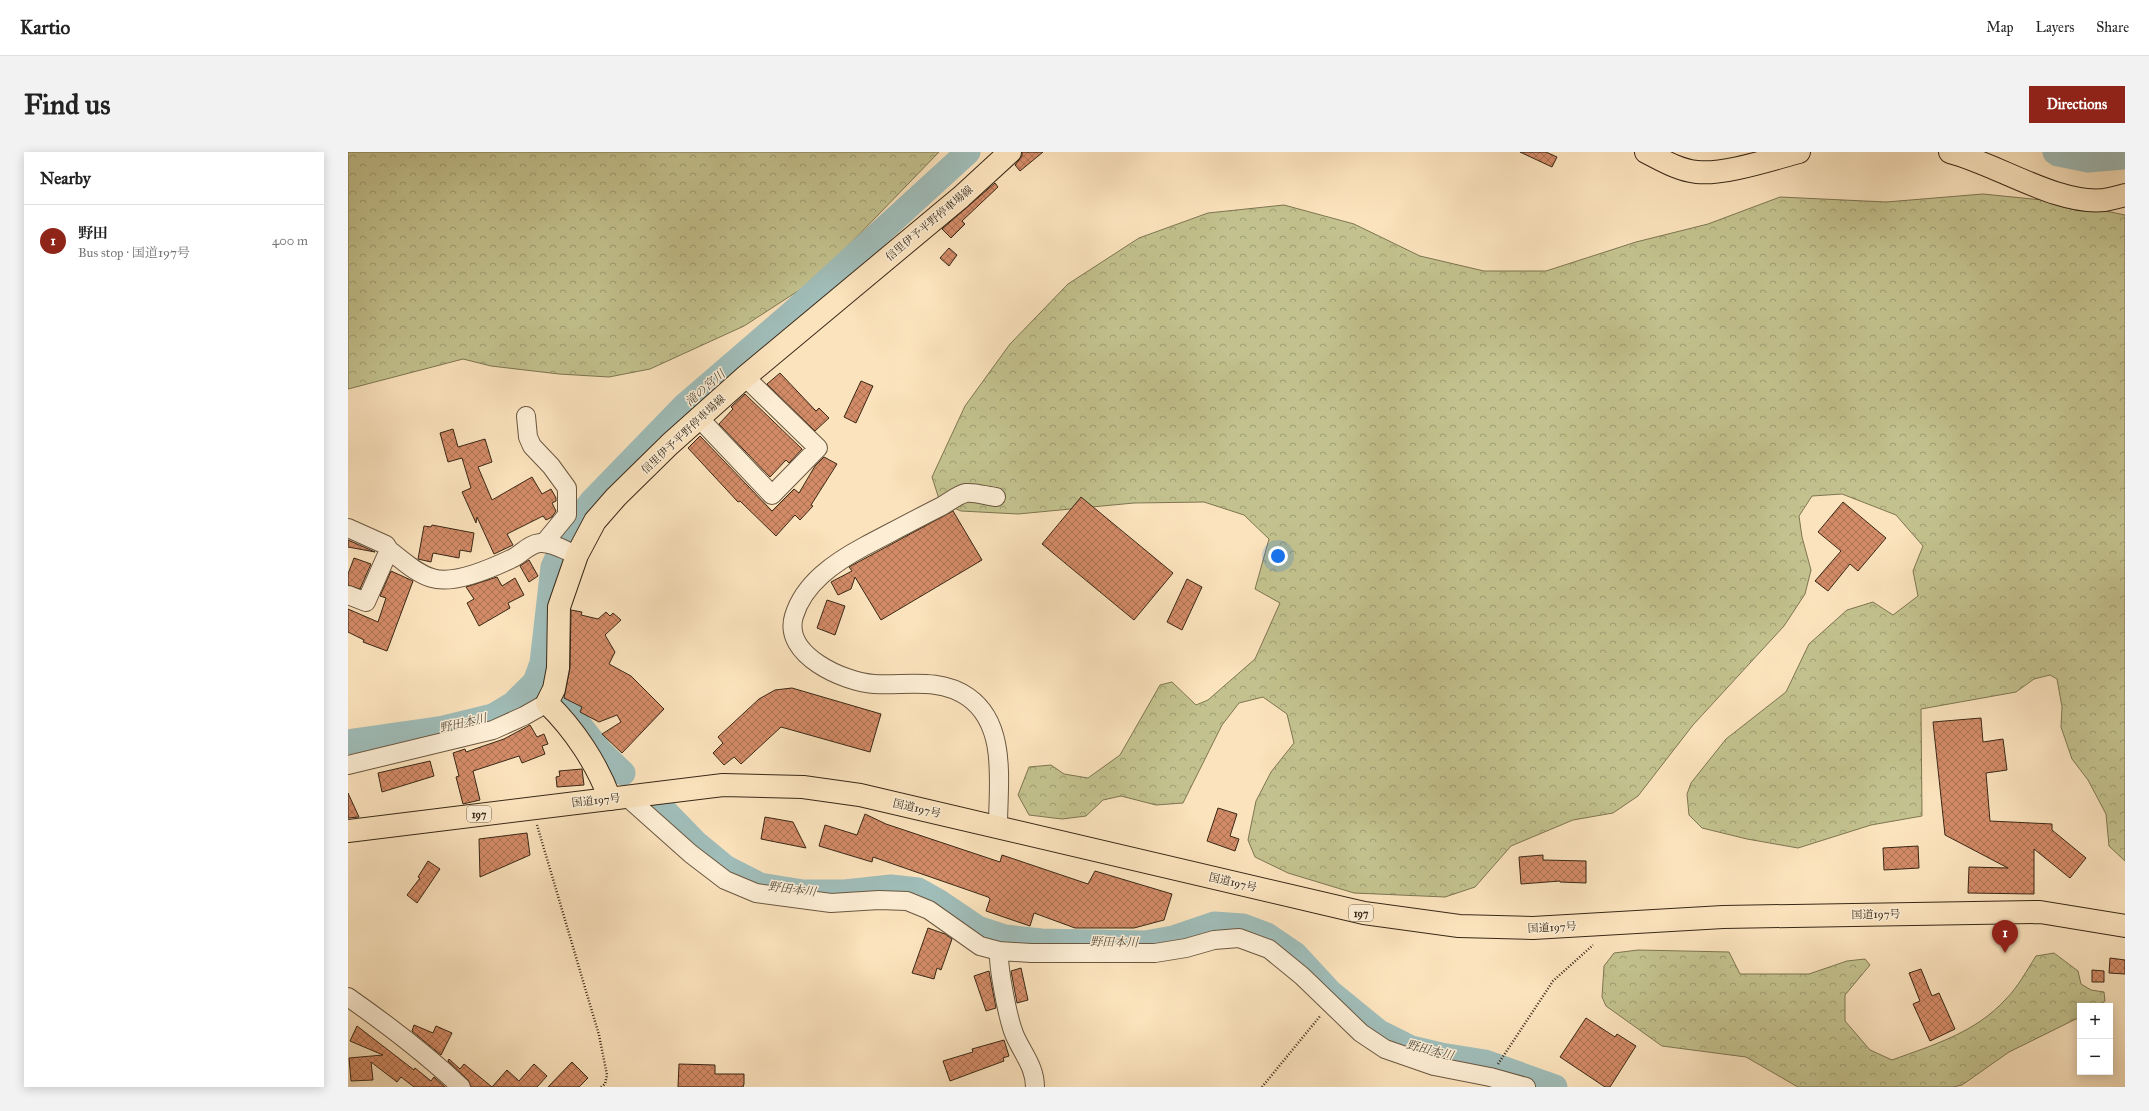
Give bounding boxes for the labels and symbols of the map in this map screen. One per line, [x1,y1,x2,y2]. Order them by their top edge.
street label: 信里伊予平野停車場線 [883,183,976,264]
water label: 滝の宮川 [682,366,729,409]
street label: 信里伊予平野停車場線 [639,392,728,477]
your location [1268,546,1288,566]
water label: 野田本川 [438,710,490,735]
street label: 国道197号 [571,791,621,810]
street label: 国道197号 [892,797,942,820]
road number: 197 [467,806,491,822]
street label: 国道197号 [1208,871,1258,894]
water label: 野田本川 [767,879,819,899]
road number: 197 [1349,905,1373,921]
street label: 国道197号 [1851,908,1901,921]
street label: 国道197号 [1527,920,1577,935]
pin: 1 [1992,920,2018,953]
water label: 野田本川 [1090,935,1140,949]
water label: 野田本川 [1405,1037,1457,1063]

